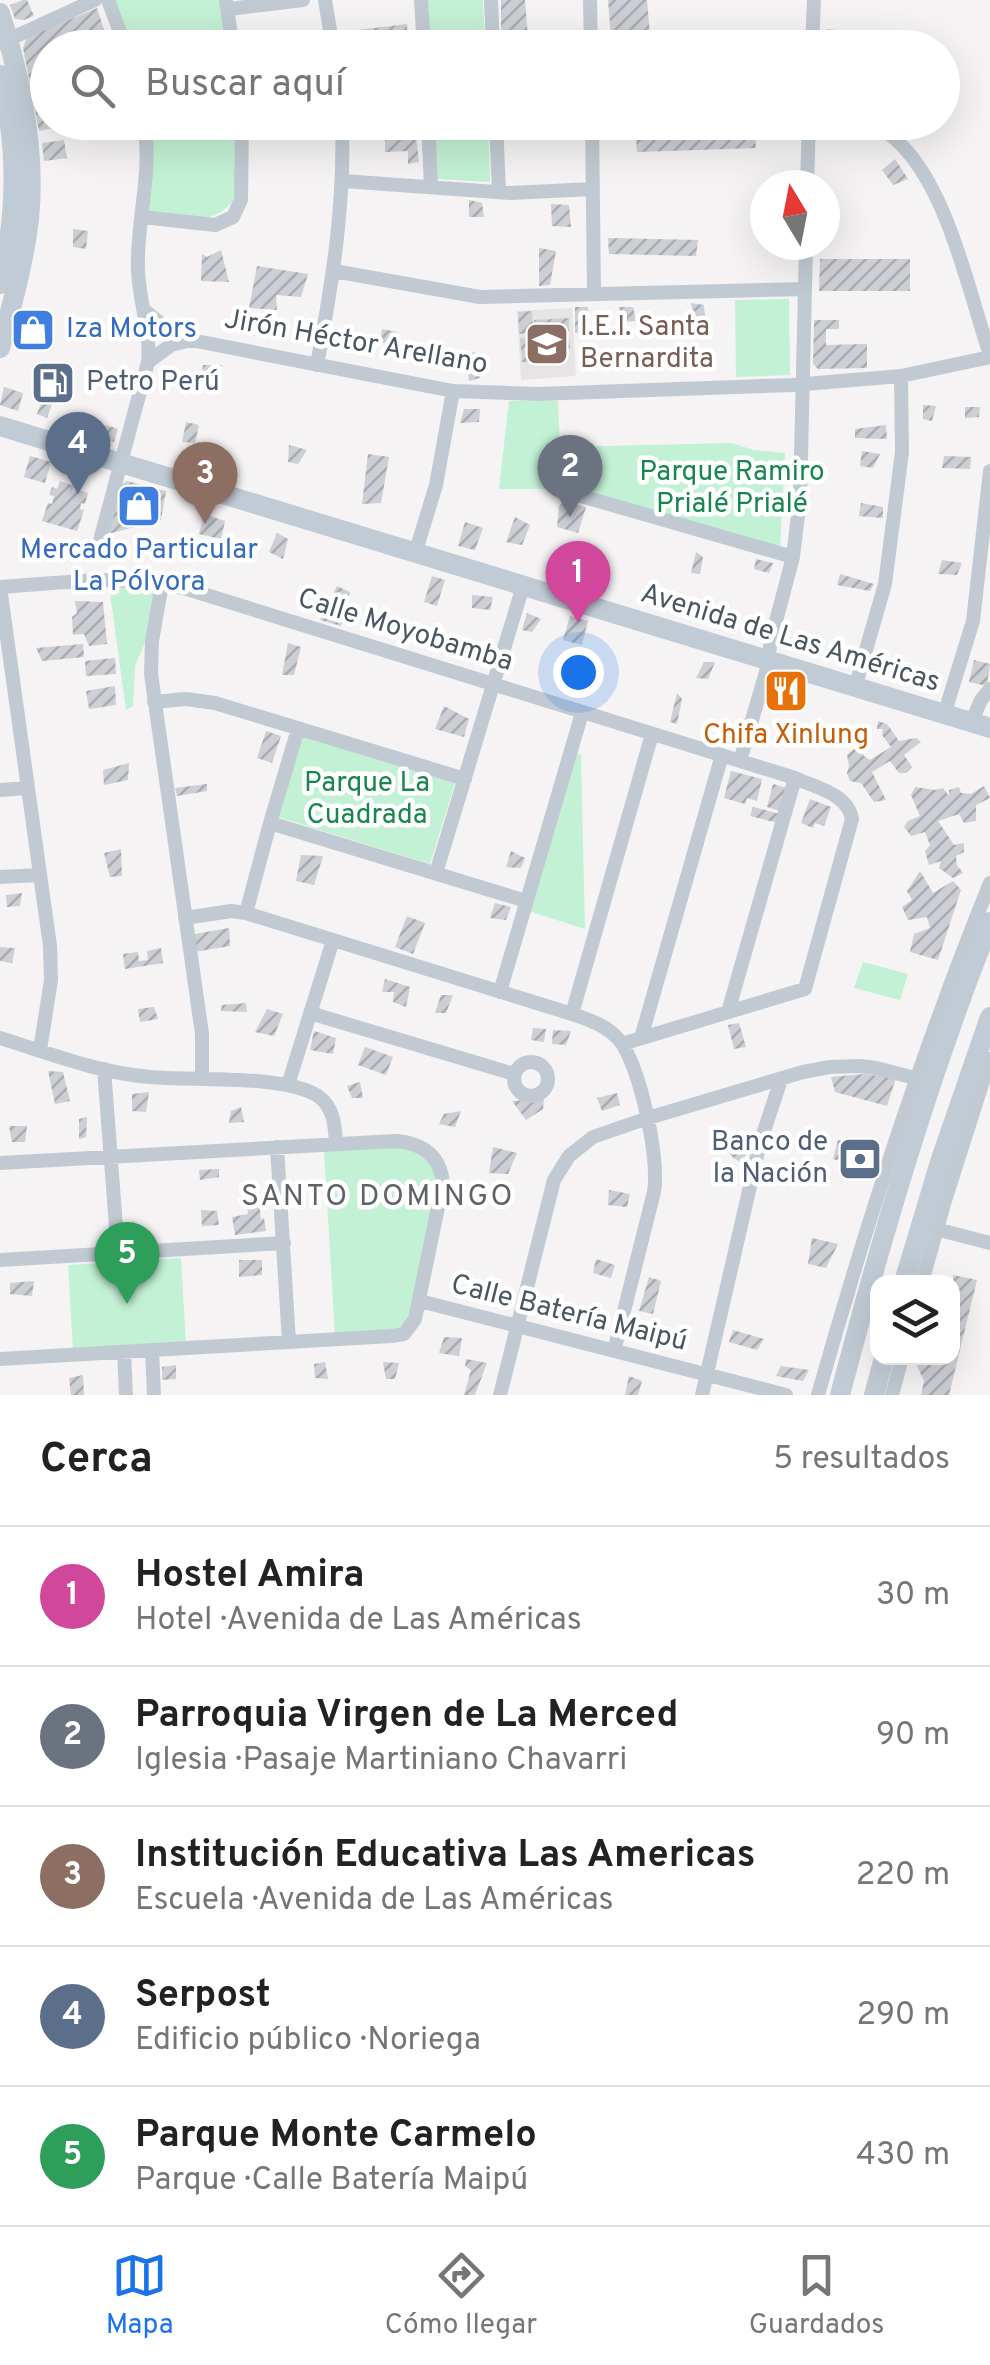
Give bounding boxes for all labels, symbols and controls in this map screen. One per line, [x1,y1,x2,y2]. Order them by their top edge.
search box [30,30,960,140]
icon: search [65,58,120,113]
text: Buscar aquí [145,61,345,110]
north arrow [750,170,840,260]
street label: Jirón Héctor Arellano [221,302,491,384]
shop icon: Iza Motors [10,307,56,353]
place label: I.E.I. Santa Bernardita [580,310,714,378]
place label: Iza Motors [66,312,197,348]
school or university icon: I.E.I. Santa Bernardita [524,321,570,367]
fuel station icon: Petro Perú [30,360,76,406]
place label: Petro Perú [86,365,220,401]
pin: 4 [46,412,110,494]
pin: 2 [538,434,602,517]
pin: 3 [172,442,238,524]
park label: Parque Ramiro Prialé Prialé [639,455,825,523]
shop icon: Mercado Particular La Pólvora [116,483,162,529]
place label: Mercado Particular La Pólvora [20,533,258,601]
pin: 1 [546,540,610,623]
street label: Avenida de Las Américas [636,576,944,702]
street label: Calle Moyobamba [293,581,517,681]
your location [553,647,604,698]
restaurant icon: Chifa Xinlung [763,668,809,714]
place label: Chifa Xinlung [703,718,869,754]
park label: Parque La Cuadrada [304,766,430,834]
place label: Banco de la Nación [711,1125,828,1193]
bank icon: Banco de la Nación [837,1136,883,1182]
district label: SANTO DOMINGO [241,1179,515,1216]
pin: 5 [94,1222,160,1304]
street label: Calle Batería Maipú [447,1267,691,1361]
map controls [870,1275,960,1365]
button: layers [870,1275,960,1365]
text: Cerca [40,1434,153,1487]
text: 5 resultados [773,1440,950,1480]
text: Hostel Amira [135,1552,365,1601]
text: 1 [66,1576,79,1616]
text: 30 m [876,1576,950,1616]
text: Hotel · Avenida de Las Américas [135,1601,582,1641]
text: Parroquia Virgen de La Merced [135,1692,678,1741]
text: 2 [63,1716,82,1756]
text: 90 m [876,1716,950,1756]
text: Iglesia · Pasaje Martiniano Chavarri [135,1741,627,1781]
text: Institución Educativa Las Americas [135,1832,755,1881]
text: 3 [63,1856,82,1896]
text: 220 m [856,1856,950,1896]
text: Escuela · Avenida de Las Américas [135,1881,614,1921]
text: Serpost [135,1972,271,2021]
text: 4 [62,1996,83,2036]
text: 290 m [856,1996,950,2036]
text: Edificio público · Noriega [135,2021,481,2061]
text: Parque Monte Carmelo [135,2112,537,2161]
text: 5 [63,2136,82,2176]
text: 430 m [856,2136,950,2176]
text: Parque · Calle Batería Maipú [135,2161,528,2201]
tab: Mapa [106,2248,173,2344]
tab: Cómo llegar [385,2248,537,2344]
tab: Guardados [749,2248,884,2344]

